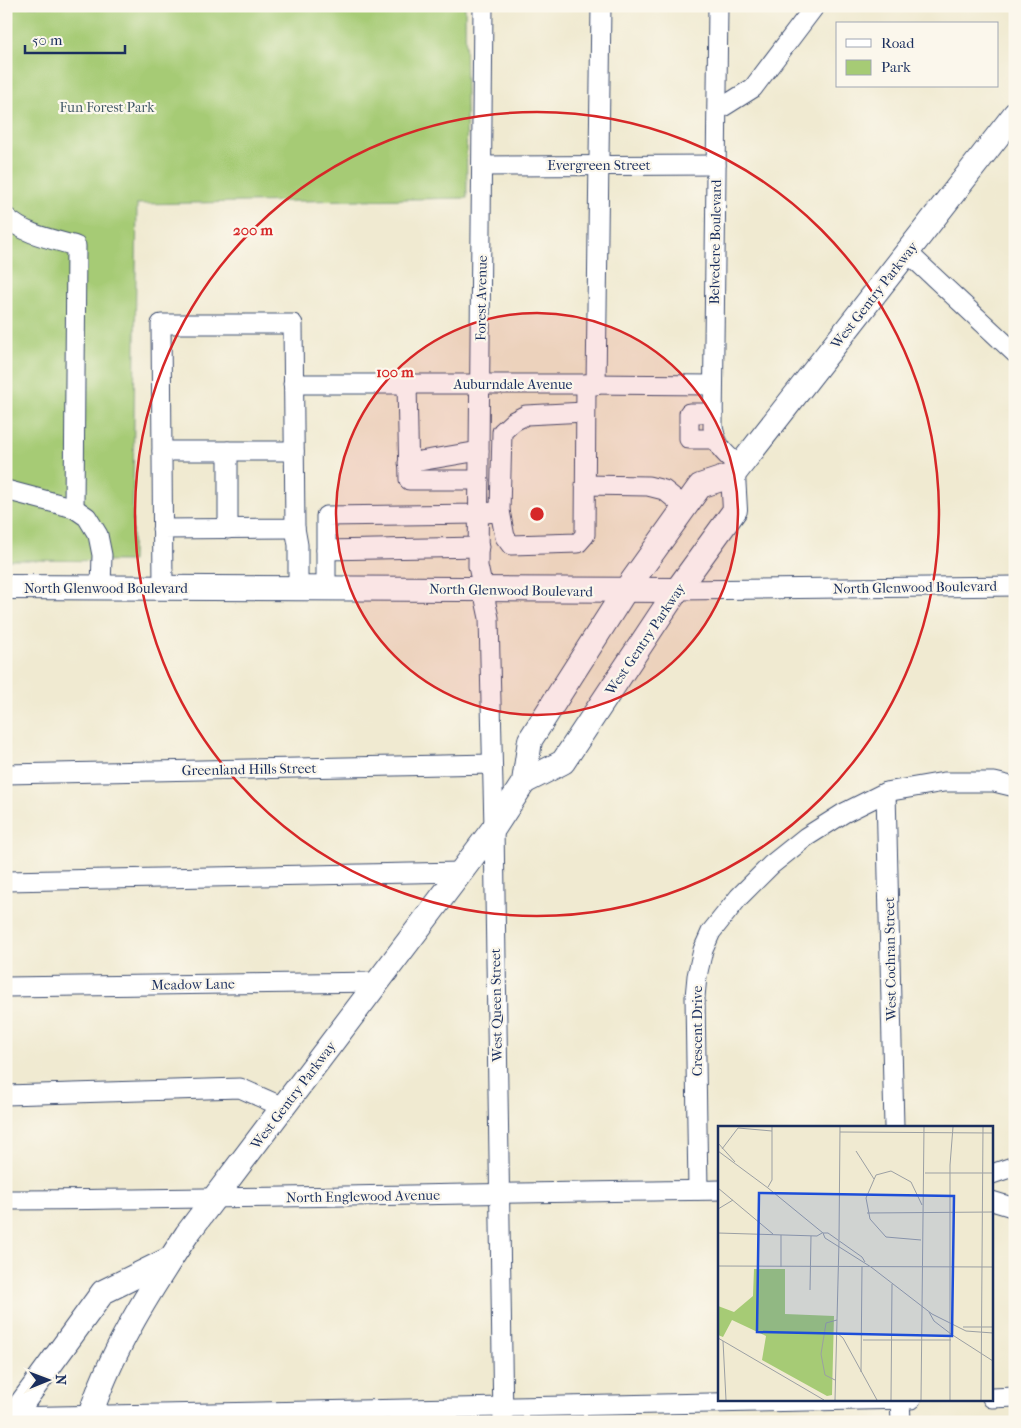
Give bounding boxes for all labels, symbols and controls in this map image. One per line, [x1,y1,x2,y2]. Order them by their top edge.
scale bar [25,22,125,54]
legend [836,22,998,88]
text: 50 m [32,31,63,49]
text: Road [881,34,915,52]
text: Park [881,58,911,76]
park label: Fun Forest Park [60,99,155,116]
street label: Evergreen Street [547,157,651,174]
street label: Belvedere Boulevard [706,179,725,305]
text: 200 m [233,221,273,239]
street label: West Gentry Parkway [827,238,922,353]
street label: Forest Avenue [472,255,491,341]
text: 100 m [376,363,414,381]
street label: Auburndale Avenue [453,376,573,393]
centre of rings [528,505,546,523]
street label: North Glenwood Boulevard [833,578,998,597]
street label: North Glenwood Boulevard [24,580,188,597]
street label: West Gentry Parkway [601,580,689,699]
street label: North Glenwood Boulevard [429,581,593,600]
street label: Greenland Hills Street [181,760,317,779]
street label: West Cochran Street [881,897,900,1022]
street label: West Queen Street [487,948,506,1063]
street label: Meadow Lane [151,975,235,994]
street label: Crescent Drive [689,986,706,1076]
street label: West Gentry Parkway [247,1037,340,1154]
inset map [718,1126,994,1400]
street label: North Englewood Avenue [286,1187,440,1206]
north arrow [22,1356,72,1406]
text: N [52,1374,69,1386]

